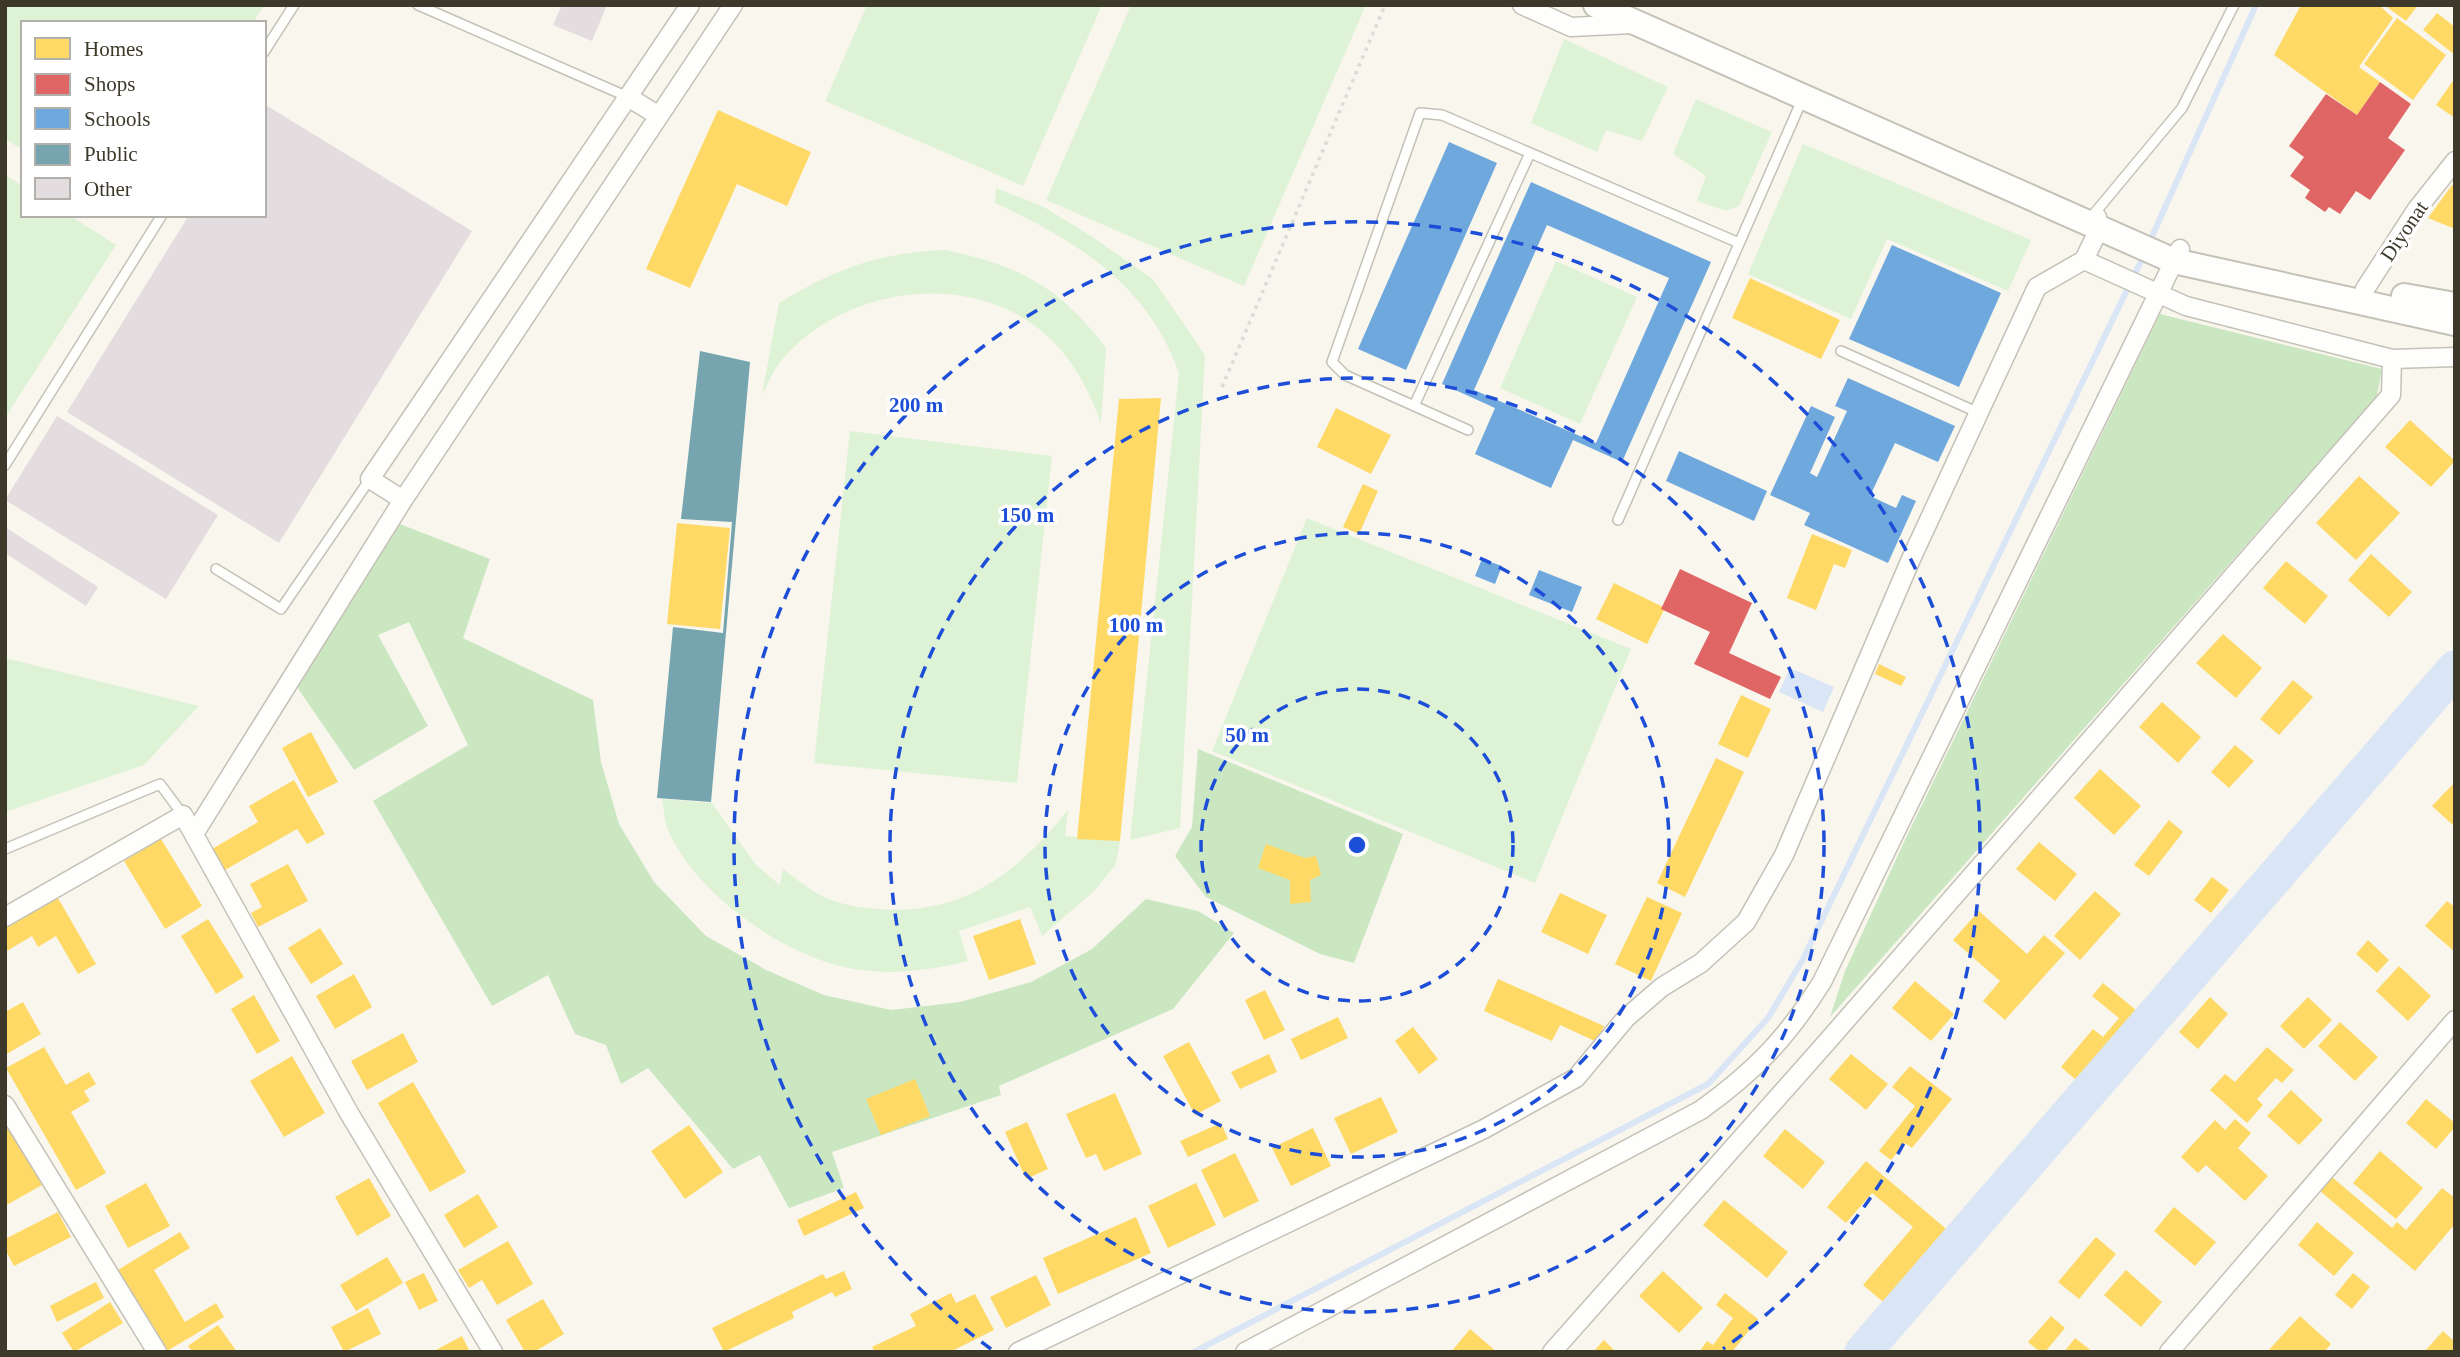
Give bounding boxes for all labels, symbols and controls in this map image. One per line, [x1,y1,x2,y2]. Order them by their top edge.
legend [21,21,266,217]
text: Homes [84,37,144,61]
text: Shops [84,72,135,96]
text: Schools [84,107,151,131]
text: Public [84,142,138,166]
text: Other [84,177,132,201]
street label: Diyonat [2375,196,2433,266]
text: 200 m [889,393,944,417]
text: 150 m [1000,503,1055,527]
text: 100 m [1109,613,1164,637]
text: 50 m [1225,723,1269,747]
centre of rings [1345,833,1369,857]

